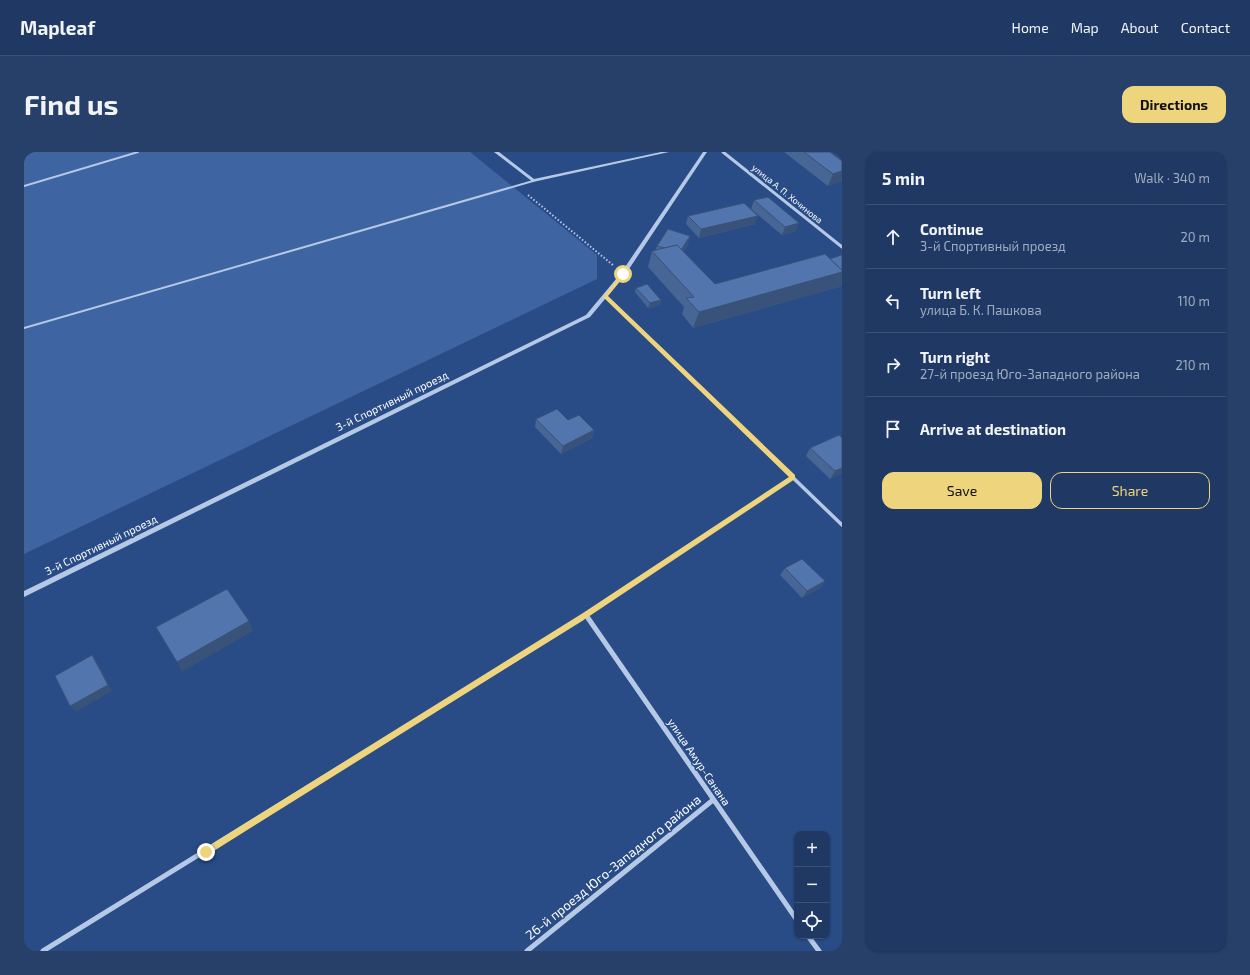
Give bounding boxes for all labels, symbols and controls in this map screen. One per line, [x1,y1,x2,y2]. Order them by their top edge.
text: Mapleaf [20,16,95,39]
text: Home [1012,19,1049,36]
text: Map [1071,19,1099,36]
text: About [1121,19,1159,36]
text: Contact [1181,19,1230,36]
button: Directions [1122,86,1226,123]
text: Find us [24,87,118,121]
street label: улица А. П. Хочинова [749,162,825,226]
text: 5 min [882,168,925,188]
text: Walk · 340 m [1134,170,1210,186]
text: Continue [920,220,983,238]
icon: ahead [882,226,904,248]
text: 20 m [1181,229,1210,245]
text: 3-й Спортивный проезд [920,238,1066,254]
route start [614,265,632,283]
text: Turn left [920,284,981,302]
icon: left [882,290,904,312]
text: 110 m [1178,293,1210,309]
text: улица Б. К. Пашкова [920,302,1042,318]
text: Turn right [920,348,990,366]
icon: right [882,354,904,376]
text: 210 m [1175,357,1210,373]
text: 27-й проезд Юго-Западного района [920,366,1140,382]
street label: 3-й Спортивный проезд [334,367,451,433]
icon: arrive [882,418,904,440]
text: Arrive at destination [920,420,1066,438]
button: Save [882,472,1042,509]
button: Share [1050,472,1210,509]
street label: 3-й Спортивный проезд [43,511,160,577]
street label: улица Амур-Санана [664,715,734,809]
street label: 26-й проезд Юго-Западного района [522,791,704,943]
map controls [794,831,830,939]
button: + [794,831,830,867]
route end [197,843,215,861]
button: − [794,867,830,903]
button: locate [794,903,830,939]

